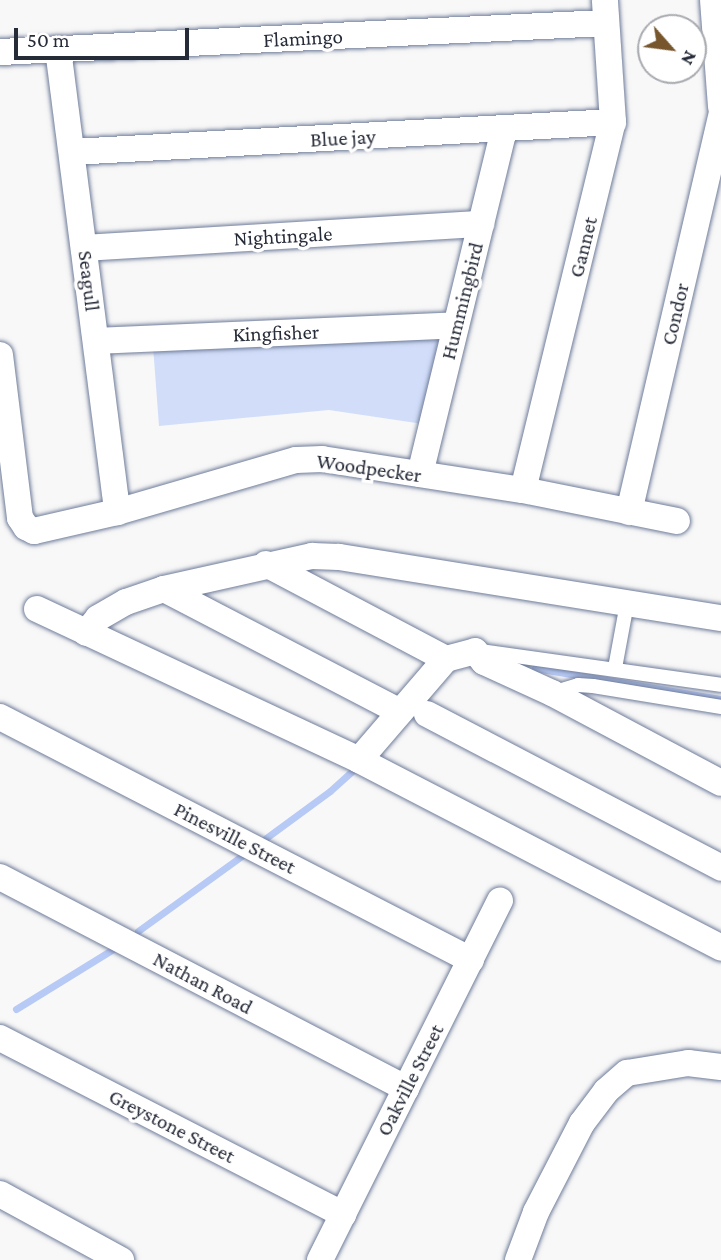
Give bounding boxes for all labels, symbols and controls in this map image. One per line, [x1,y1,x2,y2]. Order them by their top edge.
scale bar [18,14,192,58]
north arrow [637,14,707,84]
street label: Flamingo [263,23,343,53]
text: 50 m [27,28,70,52]
text: N [677,47,702,69]
street label: Blue jay [309,124,377,152]
street label: Gannet [563,214,603,280]
street label: Nightingale [233,221,333,251]
street label: Hummingbird [435,240,489,362]
street label: Seagull [73,249,105,313]
street label: Condor [656,281,694,347]
street label: Kingfisher [232,319,320,347]
street label: Woodpecker [315,448,423,488]
street label: Pinesville Street [170,797,300,879]
street label: Nathan Road [149,946,257,1020]
street label: Oakville Street [371,1020,449,1140]
street label: Greystone Street [105,1083,239,1169]

